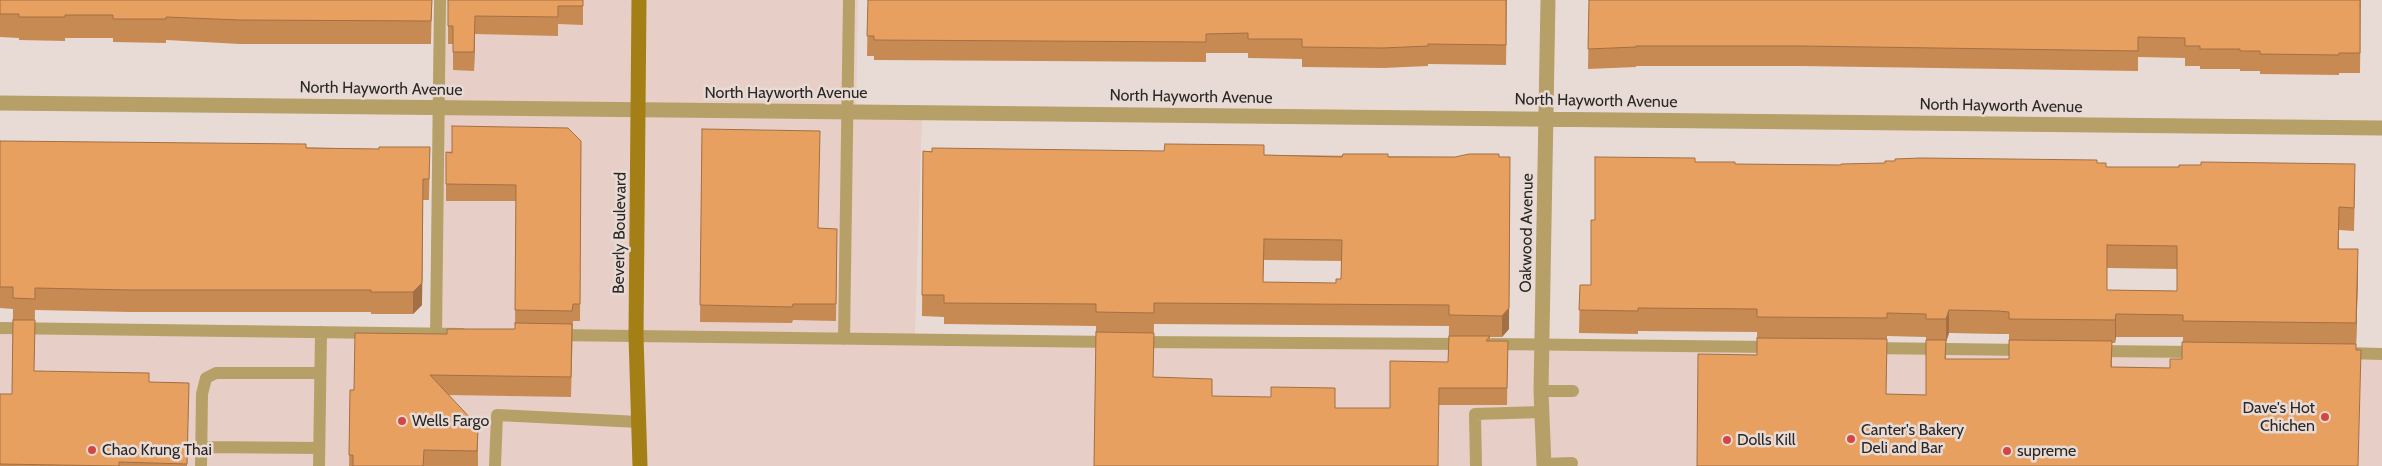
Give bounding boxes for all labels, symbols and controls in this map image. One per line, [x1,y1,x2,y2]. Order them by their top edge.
street label: North Hayworth Avenue [299,78,463,100]
street label: North Hayworth Avenue [705,83,867,103]
street label: North Hayworth Avenue [1109,86,1273,108]
street label: North Hayworth Avenue [1514,90,1678,112]
street label: North Hayworth Avenue [1919,95,2083,117]
street label: Beverly Boulevard [609,172,631,294]
street label: Oakwood Avenue [1516,173,1538,293]
place label: Dave's Hot Chichen [2242,398,2315,436]
place label: Wells Fargo [412,411,489,431]
marker: Dave's Hot Chichen [2319,411,2331,423]
marker: Wells Fargo [396,415,408,427]
place label: Canter's Bakery Deli and Bar [1861,420,1964,458]
place label: Dolls Kill [1737,430,1795,450]
marker: Canter's Bakery Deli and Bar [1845,433,1857,445]
marker: Dolls Kill [1721,434,1733,446]
place label: Chao Krung Thai [102,440,212,460]
place label: supreme [2017,441,2076,461]
marker: Chao Krung Thai [86,444,98,456]
marker: supreme [2001,445,2013,457]

